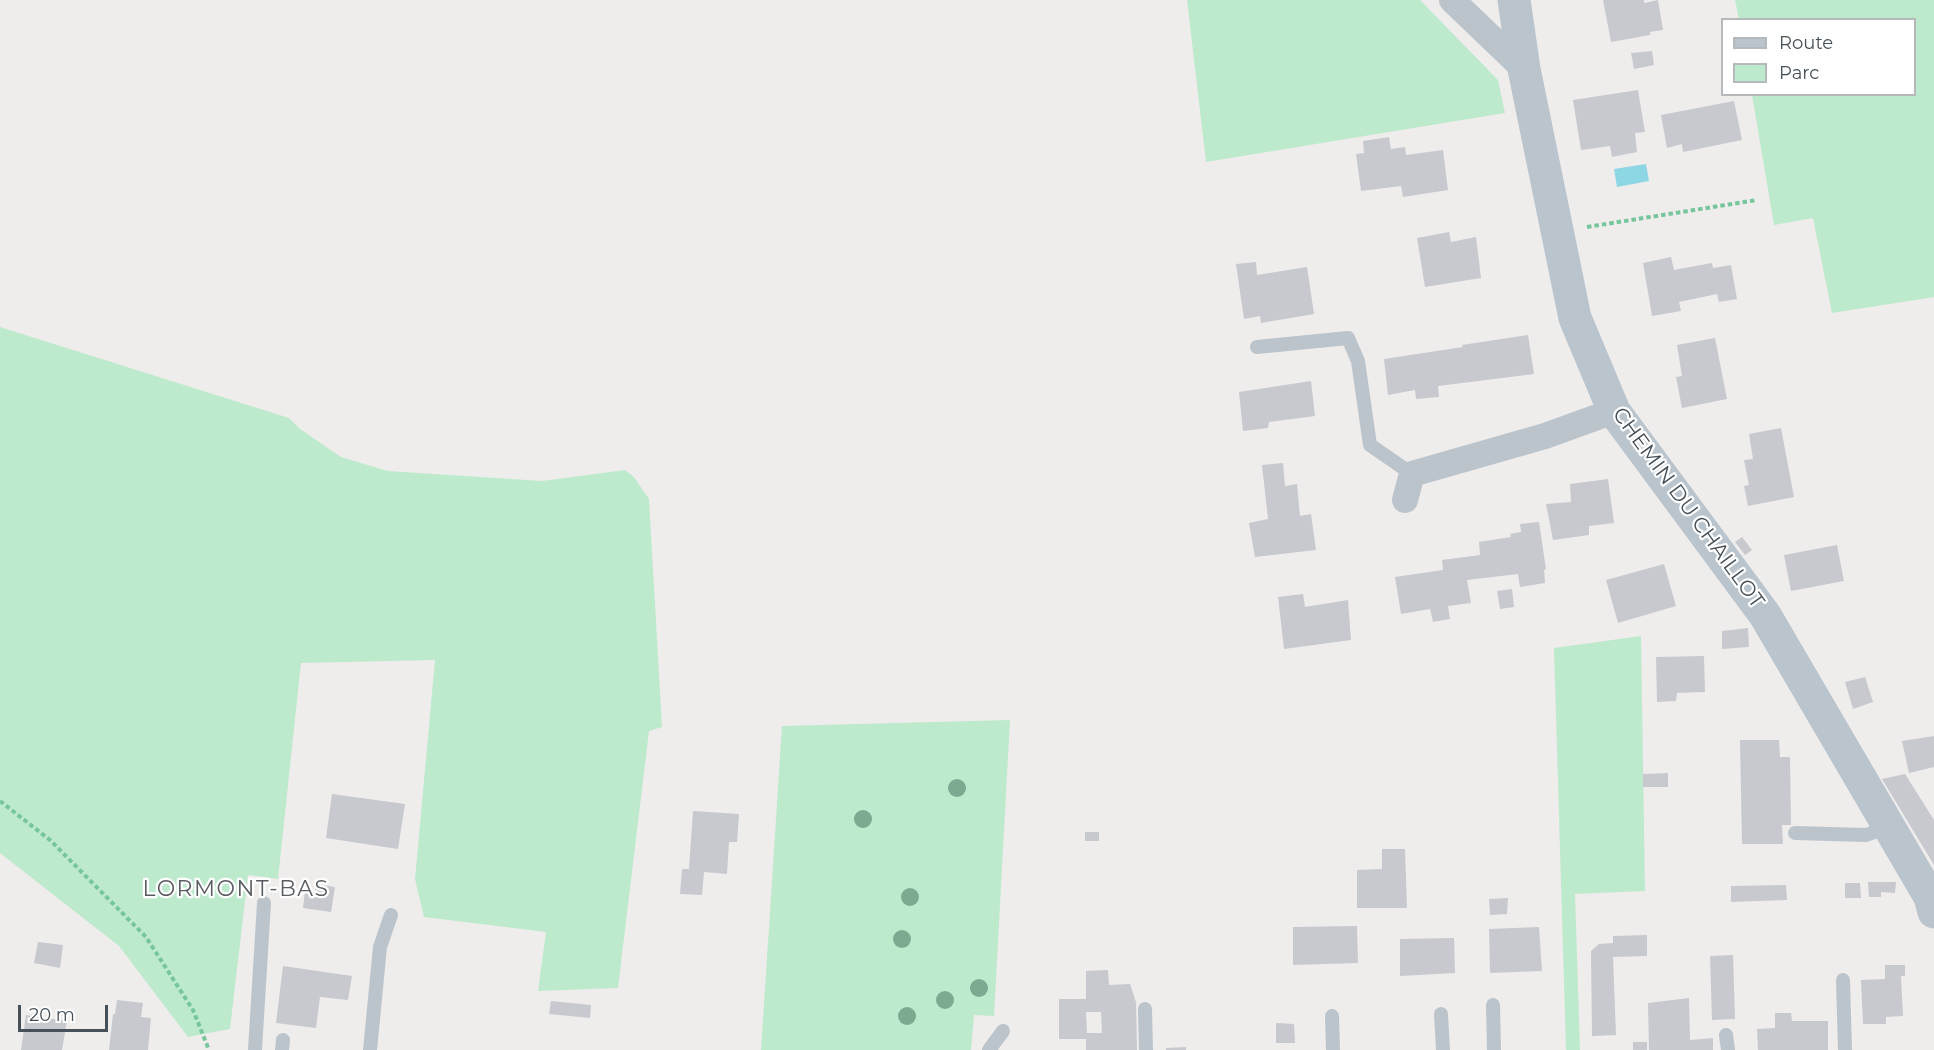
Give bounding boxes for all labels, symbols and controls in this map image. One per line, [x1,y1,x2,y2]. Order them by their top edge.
legend [1721,18,1916,96]
text: Route [1779,32,1833,54]
text: Parc [1779,62,1819,84]
street label: CHEMIN DU CHAILLOT [1607,403,1769,613]
district label: LORMONT-BAS [143,877,329,903]
scale bar [21,993,111,1031]
text: 20 m [29,1004,75,1026]

